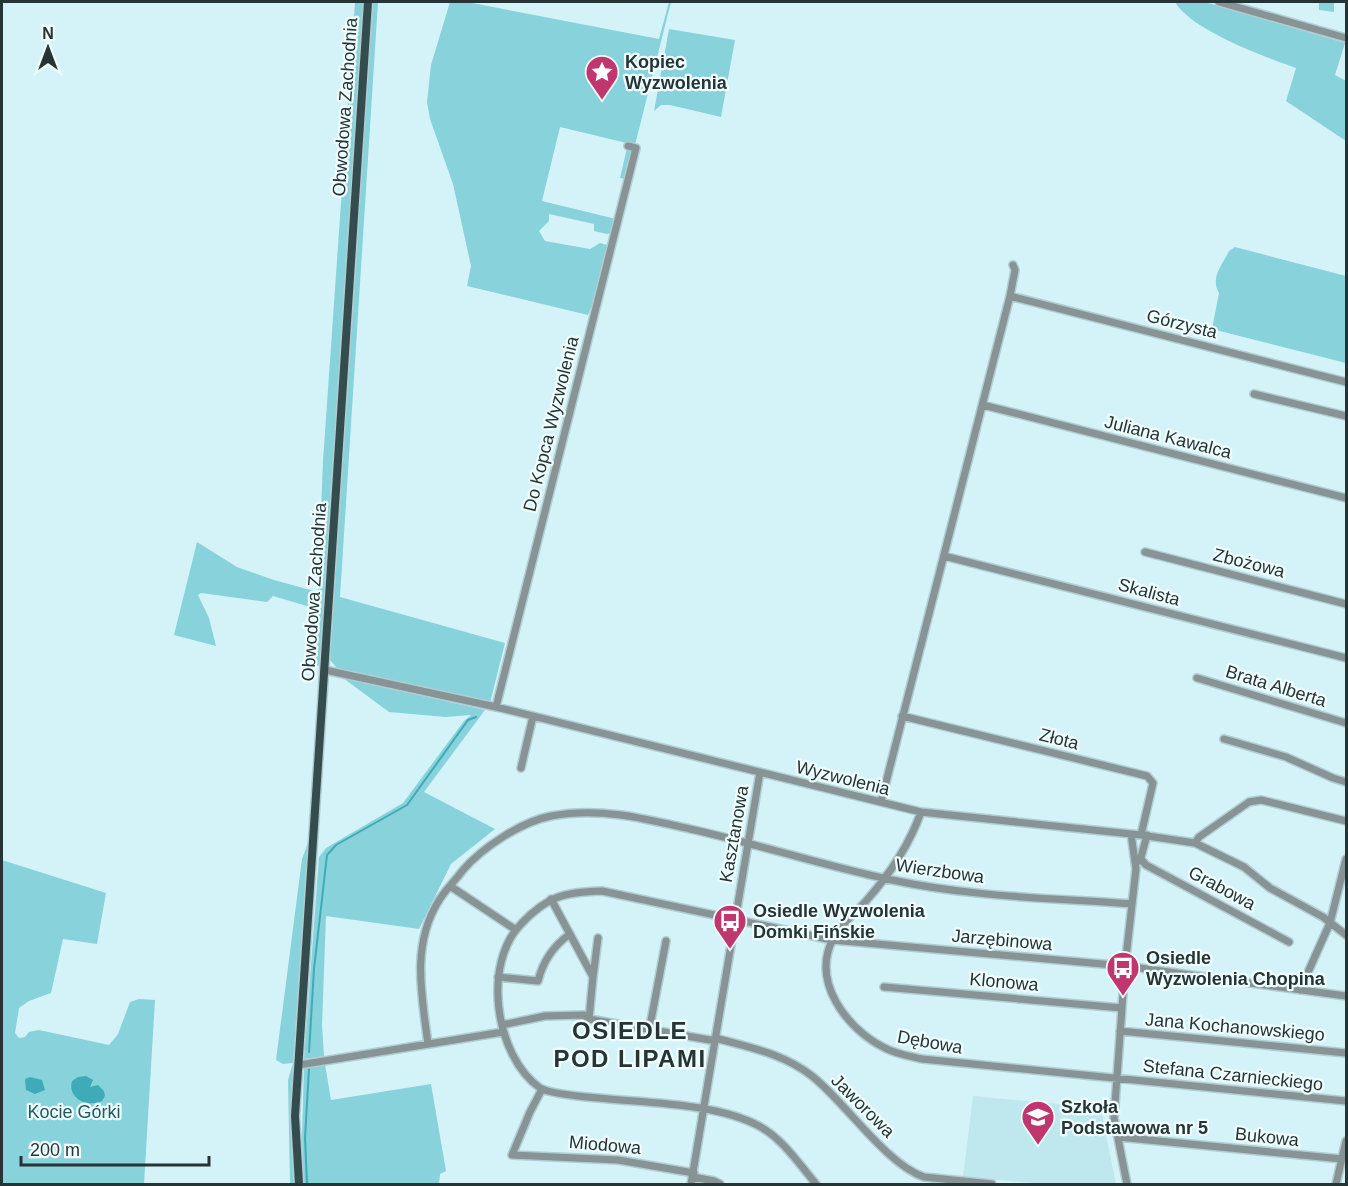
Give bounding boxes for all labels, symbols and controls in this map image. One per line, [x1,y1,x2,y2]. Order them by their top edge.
street label: Obwodowa Zachodnia [329,16,361,197]
north arrow [18,18,78,78]
text: N [42,25,54,42]
place label: Kopiec Wyzwolenia [625,52,728,93]
place icon: Kopiec Wyzwolenia [584,54,620,101]
street label: Górzysta [1145,306,1220,343]
street label: Do Kopca Wyzwolenia [520,333,583,514]
street label: Juliana Kawalca [1102,412,1234,463]
street label: Obwodowa Zachodnia [298,501,330,682]
street label: Zbożowa [1211,544,1288,582]
street label: Skalista [1116,574,1183,610]
street label: Brata Alberta [1223,661,1330,711]
street label: Złota [1037,724,1082,754]
street label: Wyzwolenia [794,757,893,800]
street label: Kasztanowa [716,783,753,884]
street label: Wierzbowa [895,855,986,887]
street label: Grabowa [1185,862,1260,914]
place label: Osiedle Wyzwolenia Domki Fińskie [753,901,926,942]
bus stop icon: Osiedle Wyzwolenia Domki Fińskie [712,903,748,950]
street label: Jarzębinowa [951,926,1054,954]
place label: Osiedle Wyzwolenia Chopina [1146,948,1326,989]
bus stop icon: Osiedle Wyzwolenia Chopina [1105,950,1141,997]
street label: Klonowa [969,969,1040,995]
street label: Jana Kochanowskiego [1144,1009,1326,1045]
district label: OSIEDLE POD LIPAMI [553,1017,707,1072]
street label: Dębowa [896,1026,965,1058]
street label: Stefana Czarnieckiego [1142,1056,1324,1094]
street label: Jaworowa [827,1070,899,1142]
place label: Szkoła Podstawowa nr 5 [1061,1097,1208,1138]
school or university icon: Szkoła Podstawowa nr 5 [1020,1099,1056,1146]
park label: Kocie Górki [27,1102,121,1122]
street label: Bukowa [1234,1124,1301,1150]
scale bar [21,1129,208,1167]
street label: Miodowa [568,1132,643,1158]
text: 200 m [30,1140,80,1160]

